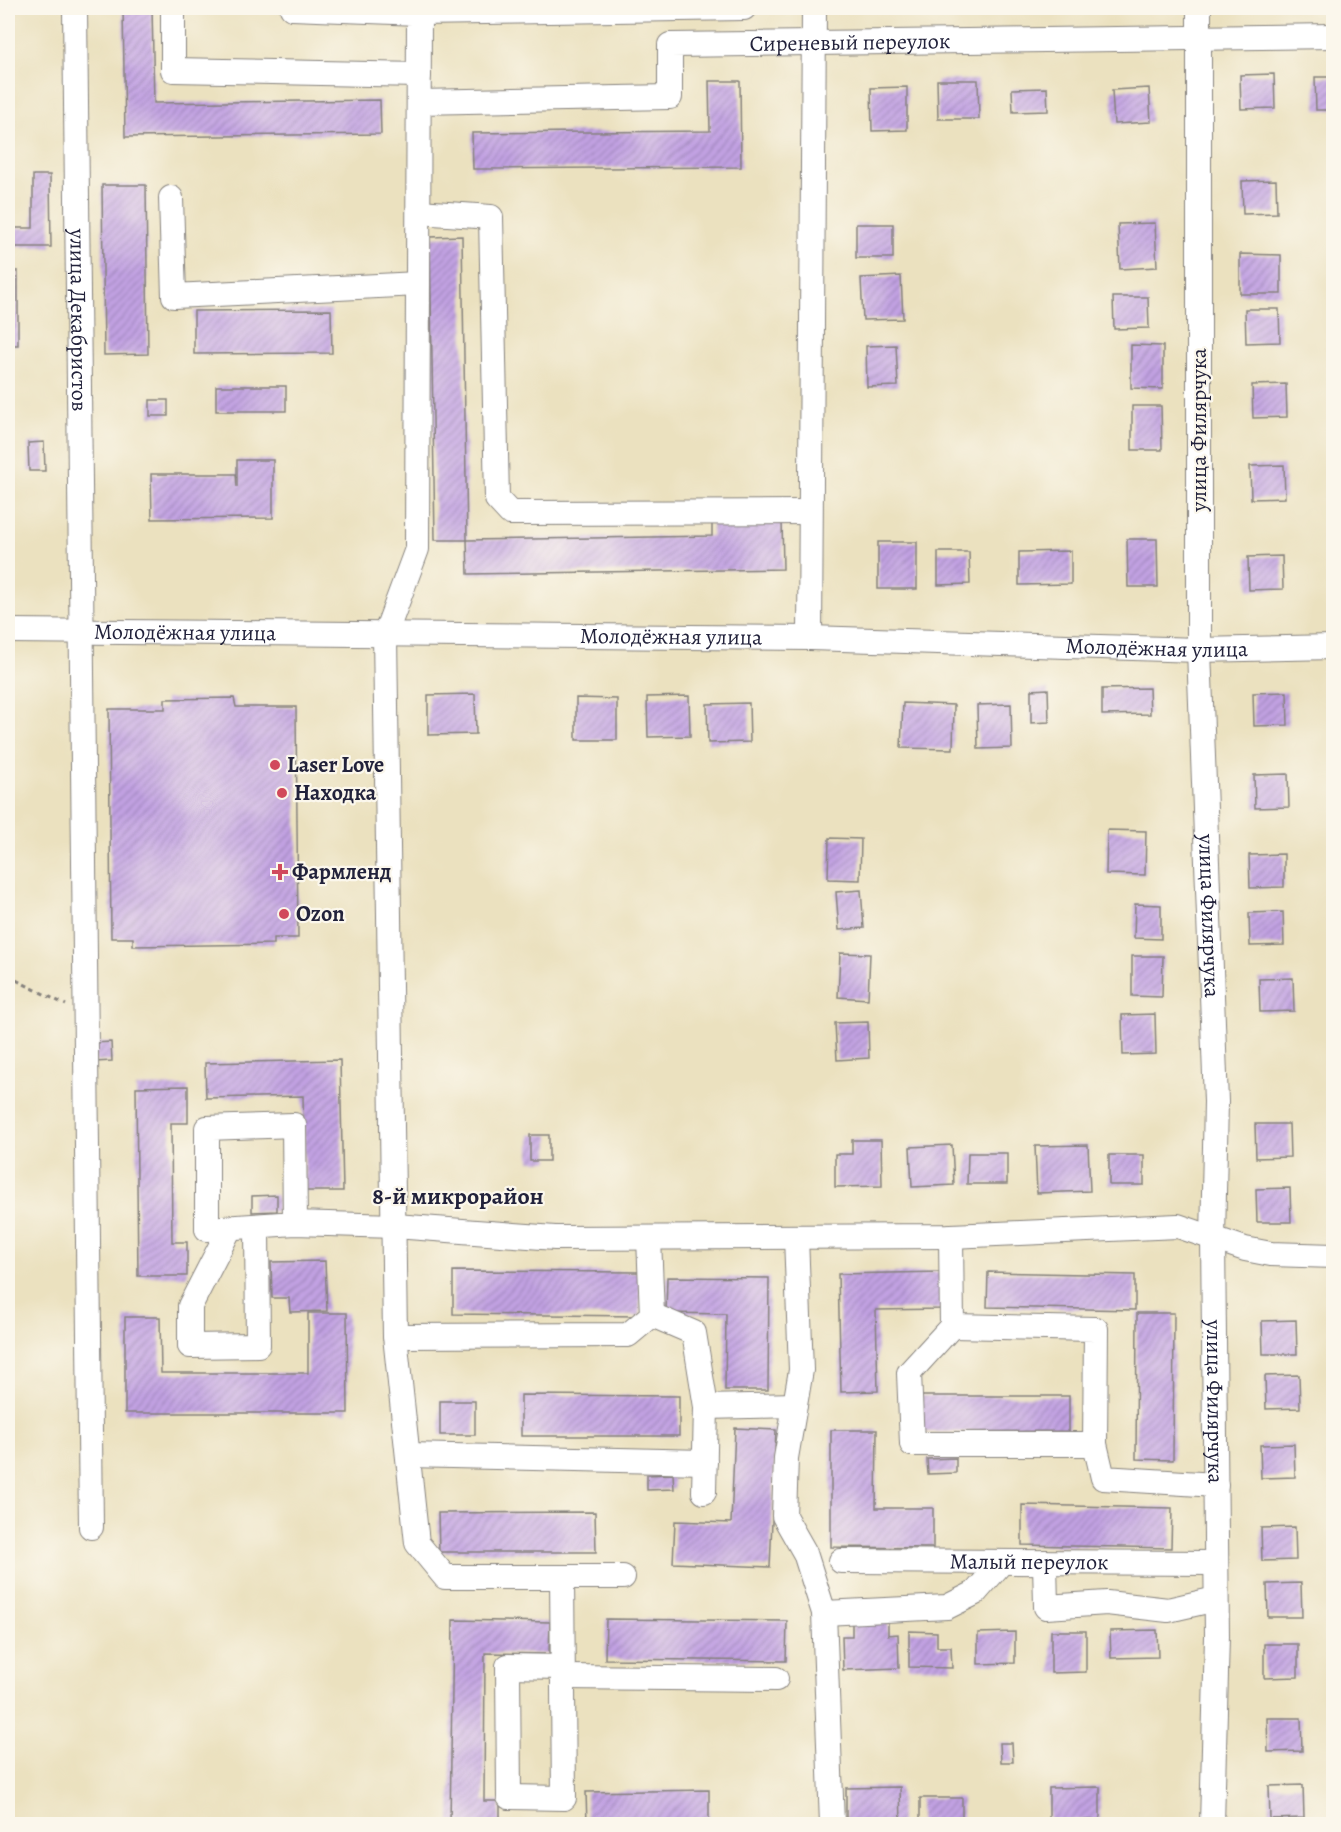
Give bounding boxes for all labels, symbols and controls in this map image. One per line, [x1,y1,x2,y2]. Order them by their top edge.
street label: Сиреневый переулок [749,26,951,59]
street label: улица Декабристов [62,227,94,412]
street label: улица Филярчука [1184,347,1214,513]
street label: Молодёжная улица [94,617,277,648]
street label: Молодёжная улица [580,621,763,653]
street label: Молодёжная улица [1065,631,1249,665]
place label: Laser Love [287,750,384,780]
marker: Laser Love [268,758,282,772]
place label: Находка [294,778,377,808]
marker: Находка [275,786,289,800]
street label: улица Филярчука [1191,832,1227,999]
place label: Фармленд [292,857,391,887]
marker: Фармленд [273,865,287,879]
place label: Ozon [296,899,345,929]
marker: Ozon [277,907,291,921]
district label: 8-й микрорайон [372,1180,544,1212]
street label: улица Филярчука [1199,1319,1230,1485]
street label: Малый переулок [949,1547,1109,1577]

